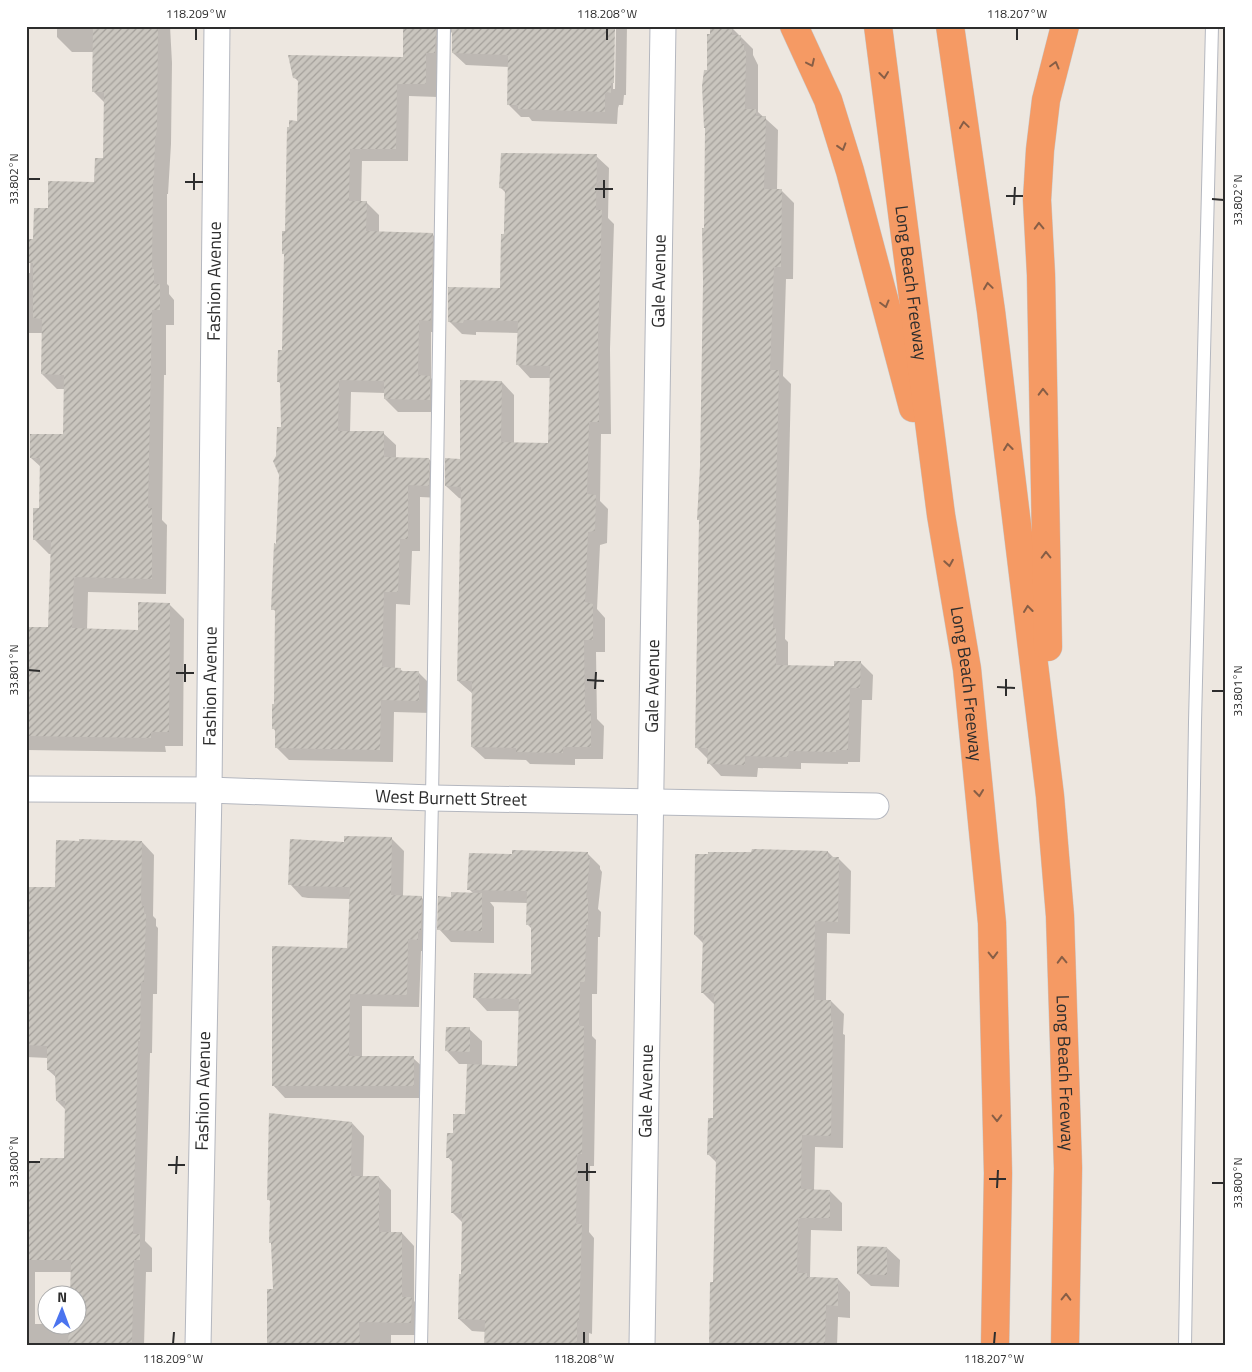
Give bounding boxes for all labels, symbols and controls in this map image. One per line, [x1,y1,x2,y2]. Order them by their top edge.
text: 118.209°W [166,4,226,23]
text: 118.208°W [577,4,637,23]
text: 118.207°W [987,4,1047,23]
one-way arrow [804,58,815,67]
one-way arrow [1049,61,1060,70]
one-way arrow [878,71,889,79]
one-way arrow [960,121,970,130]
one-way arrow [837,142,847,150]
text: 33.802°N [4,153,23,205]
text: 33.802°N [1228,174,1247,226]
street label: Long Beach Freeway [888,204,935,362]
street label: Fashion Avenue [200,221,228,341]
one-way arrow [1033,222,1044,230]
street label: Gale Avenue [644,234,673,328]
one-way arrow [983,282,993,290]
one-way arrow [879,299,890,308]
one-way arrow [1038,388,1048,396]
one-way arrow [1003,443,1014,451]
one-way arrow [1041,551,1051,558]
one-way arrow [944,559,954,567]
street label: Long Beach Freeway [944,604,990,763]
one-way arrow [1023,604,1034,612]
street label: Fashion Avenue [195,626,224,746]
street label: Gale Avenue [638,639,666,733]
text: 33.801°N [4,644,23,696]
text: 33.801°N [1228,665,1247,717]
street label: West Burnett Street [374,782,528,813]
one-way arrow [973,790,984,798]
one-way arrow [988,952,998,959]
one-way arrow [1056,955,1067,963]
street label: Long Beach Freeway [1050,994,1081,1152]
street label: Fashion Avenue [188,1031,217,1151]
street label: Gale Avenue [631,1044,660,1138]
one-way arrow [991,1114,1002,1122]
text: 33.800°N [4,1136,23,1188]
text: 33.800°N [1228,1157,1247,1209]
north arrow [38,1284,88,1334]
text: N [57,1286,67,1307]
one-way arrow [1061,1293,1071,1300]
text: 118.209°W [143,1349,203,1368]
text: 118.208°W [554,1349,614,1368]
text: 118.207°W [964,1349,1024,1368]

